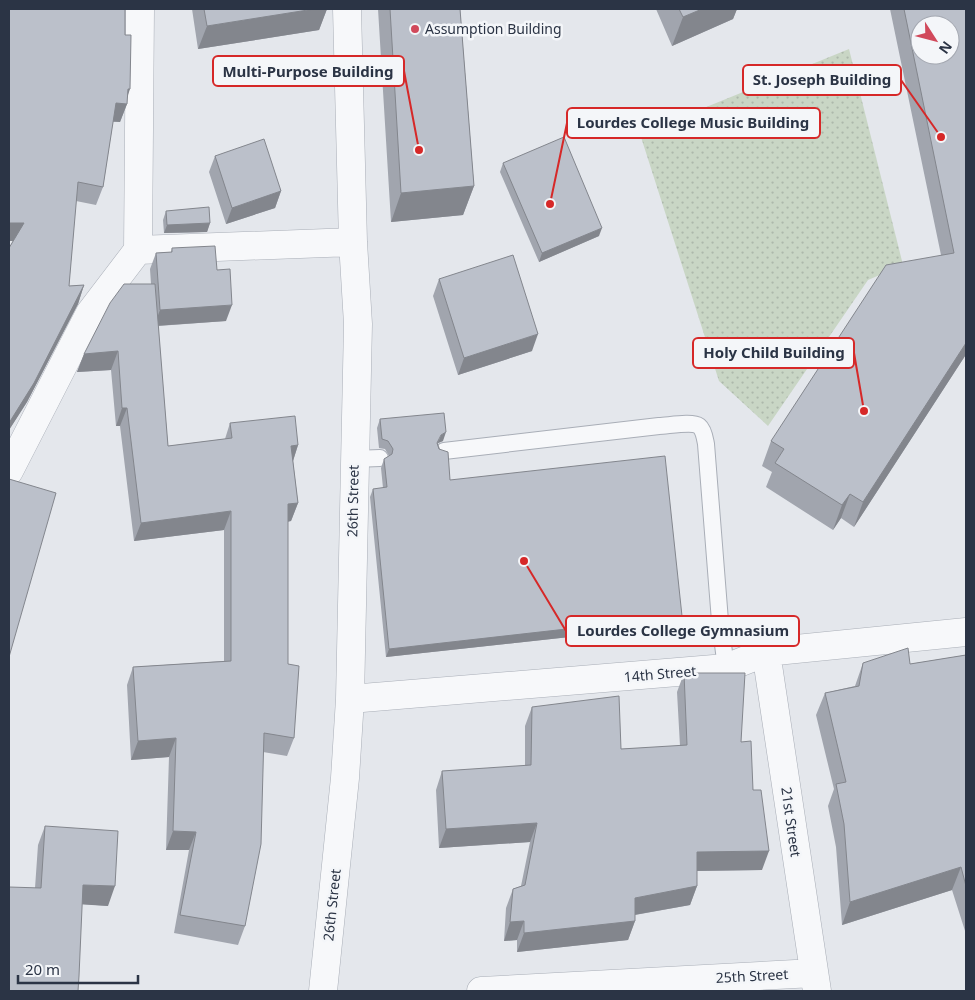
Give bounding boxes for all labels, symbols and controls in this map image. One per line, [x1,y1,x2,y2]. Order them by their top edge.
north arrow [910,15,960,65]
place label: Assumption Building [425,19,562,38]
marker: Assumption Building [409,23,421,35]
text: N [935,38,957,58]
callout: Multi-Purpose Building [213,56,404,86]
text: Multi-Purpose Building [222,61,394,81]
callout: St. Joseph Building [743,65,901,95]
text: St. Joseph Building [753,69,891,89]
callout: Lourdes College Music Building [567,108,820,138]
text: Lourdes College Music Building [577,112,809,132]
callout: Holy Child Building [693,338,854,368]
text: Holy Child Building [703,342,845,362]
street label: 26th Street [342,465,363,537]
callout: Lourdes College Gymnasium [566,616,799,646]
text: Lourdes College Gymnasium [577,620,789,640]
street label: 14th Street [623,661,697,686]
street label: 21st Street [777,786,806,858]
street label: 26th Street [318,868,345,942]
scale bar [18,952,138,984]
text: 20 m [25,959,60,979]
street label: 25th Street [715,964,789,987]

